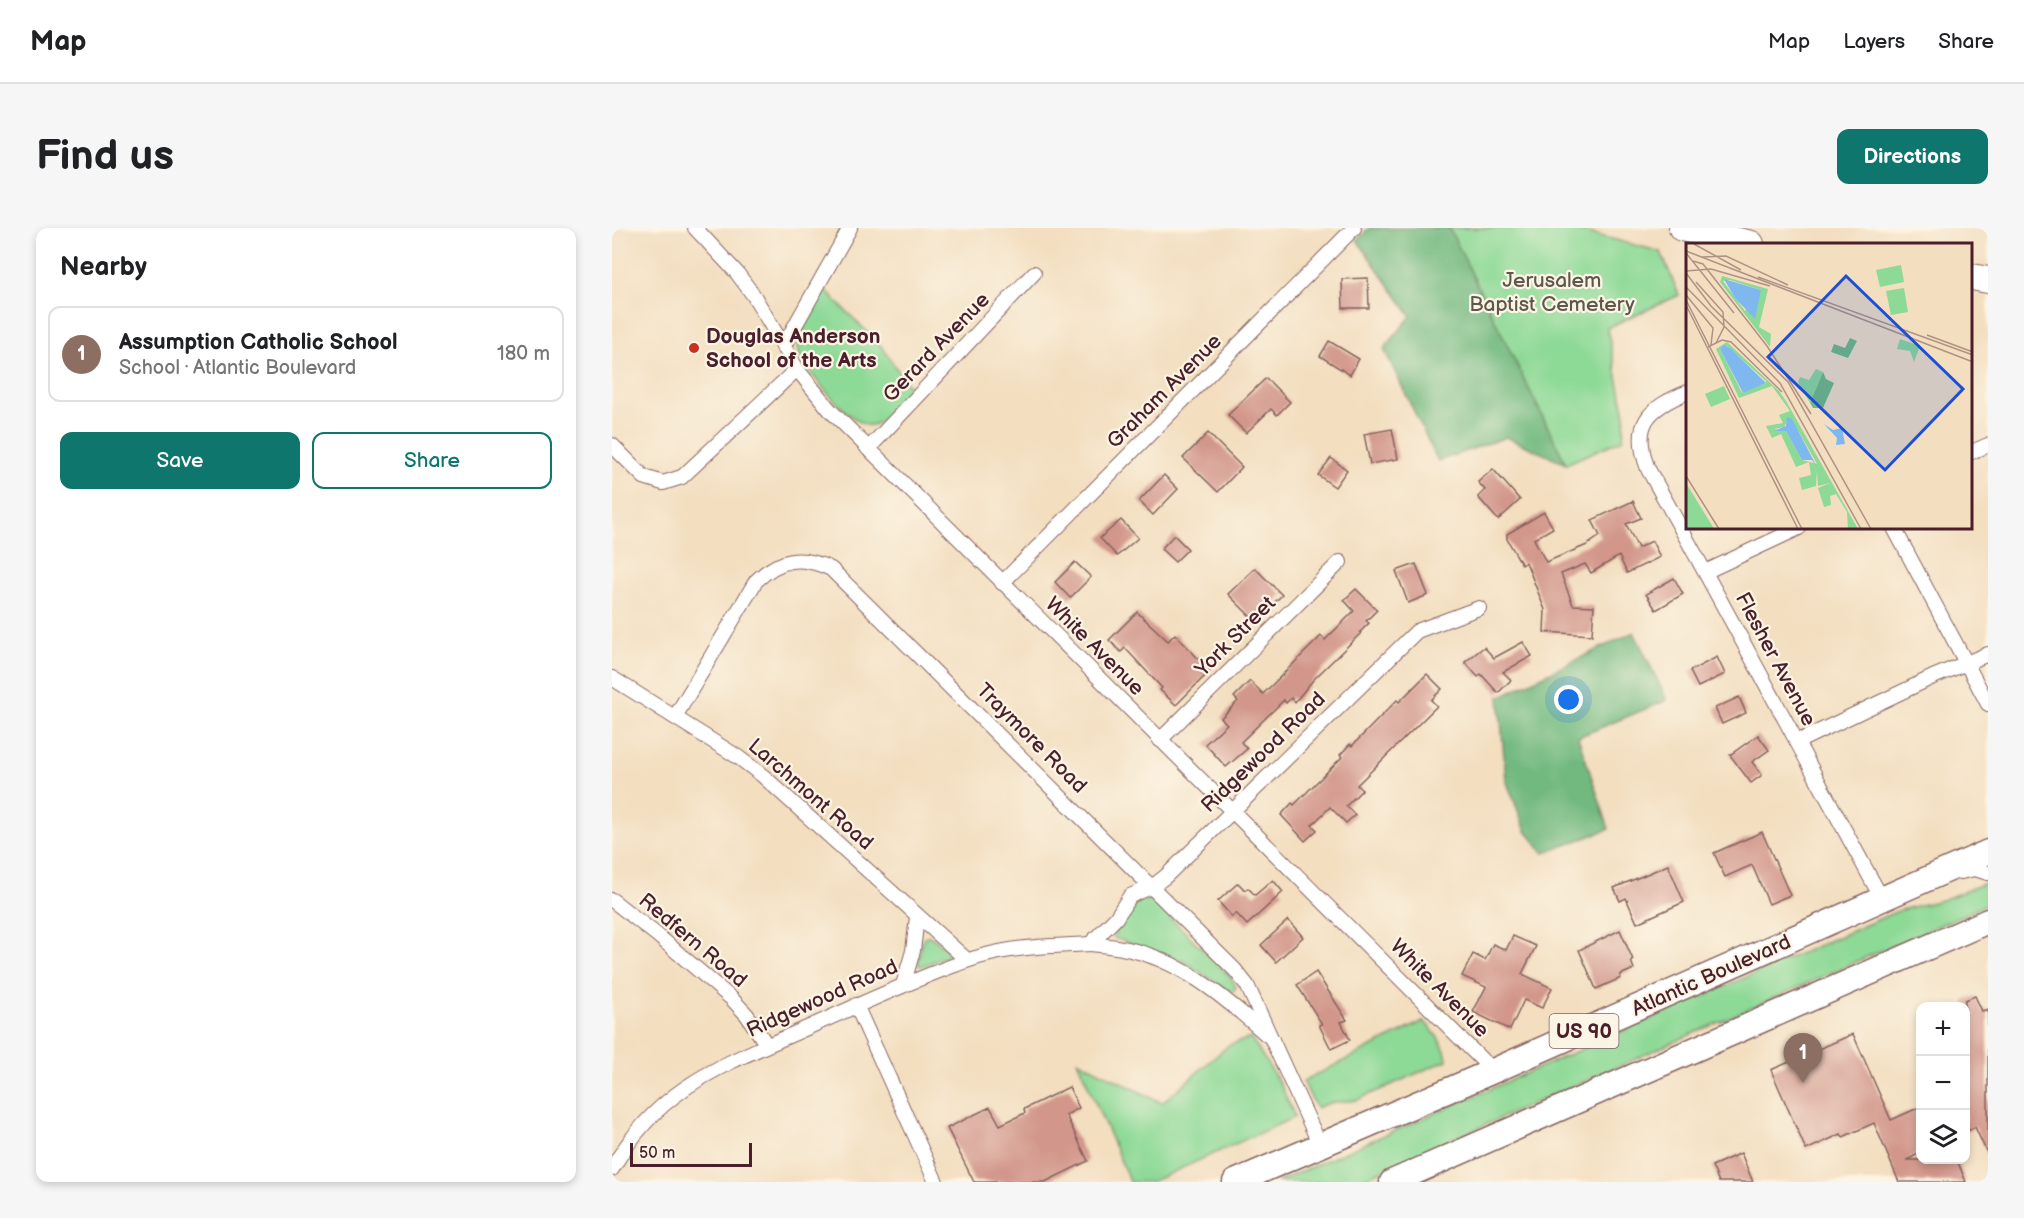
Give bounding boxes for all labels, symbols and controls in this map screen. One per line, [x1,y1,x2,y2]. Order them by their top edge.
text: Map [30,25,86,58]
text: Map [1768,29,1810,54]
text: Layers [1843,29,1905,54]
text: Share [1938,29,1994,54]
button: Directions [1837,129,1988,184]
text: Find us [36,131,174,182]
inset map [1686,243,1973,530]
text: Nearby [60,252,147,283]
park label: Jerusalem Baptist Cemetery [1469,268,1635,317]
street label: Gerard Avenue [878,287,995,407]
place label: Douglas Anderson School of the Arts [706,324,881,373]
text: Assumption Catholic School [119,329,398,356]
street label: Graham Avenue [1102,329,1227,454]
marker: Douglas Anderson School of the Arts [687,341,701,355]
text: 1 [77,342,86,366]
text: 180 m [497,342,550,366]
text: School · Atlantic Boulevard [119,356,356,380]
button: Save [60,432,300,489]
button: Share [312,432,552,489]
street label: Flesher Avenue [1730,588,1821,730]
street label: York Street [1189,591,1281,682]
street label: White Avenue [1040,592,1149,701]
street label: Traymore Road [971,678,1092,799]
your location [1554,685,1583,714]
street label: Ridgewood Road [1196,687,1331,818]
street label: Larchmont Road [743,733,878,855]
street label: Redfern Road [634,888,752,993]
street label: Atlantic Boulevard [1628,929,1795,1022]
street label: White Avenue [1385,934,1494,1043]
street label: Ridgewood Road [743,954,902,1043]
map controls [1916,1002,1970,1164]
button: + [1916,1002,1970,1056]
road number: US 90 [1550,1014,1618,1048]
pin: 1 [1784,1034,1822,1083]
button: − [1916,1056,1970,1110]
button: layers [1916,1110,1970,1164]
scale bar [630,1140,752,1168]
text: 50 m [639,1144,675,1163]

